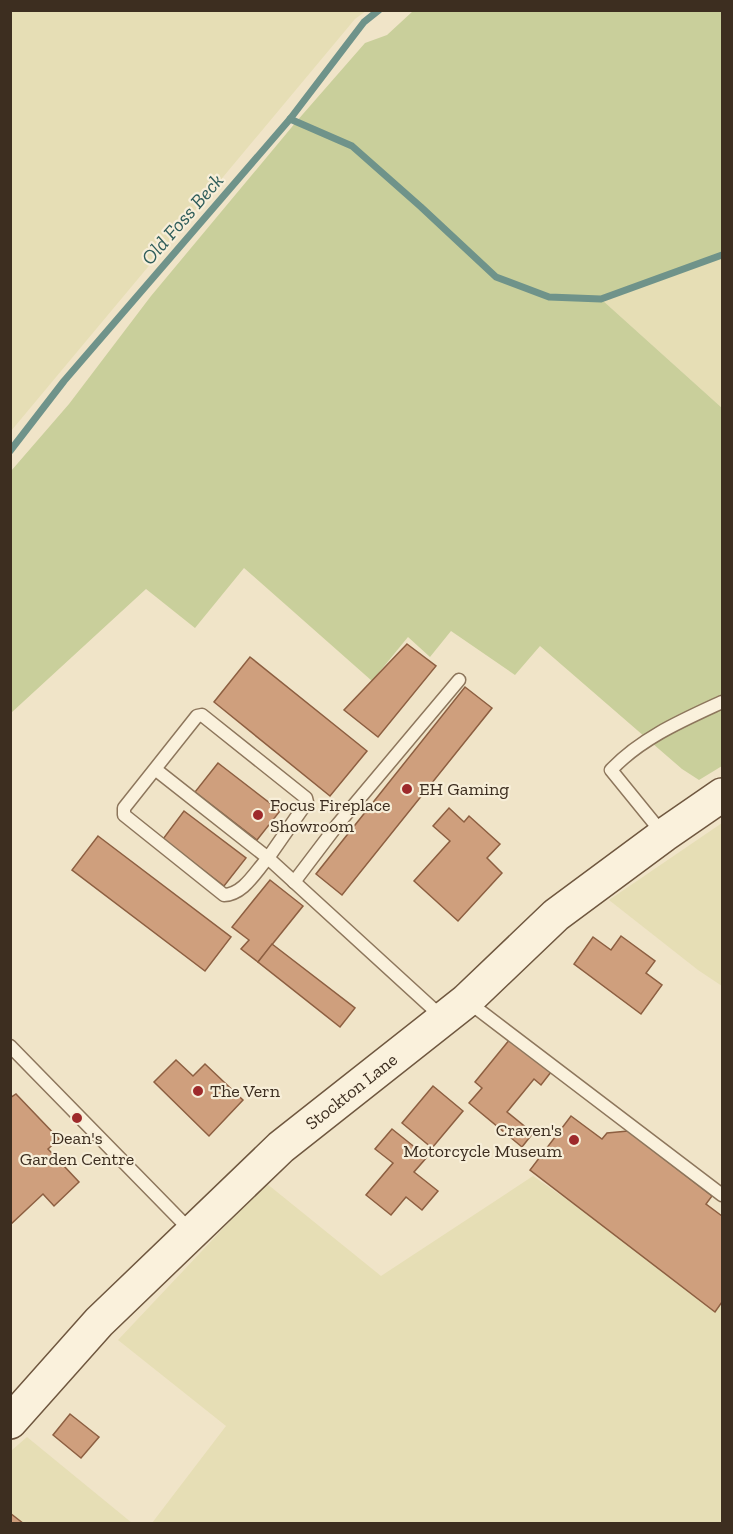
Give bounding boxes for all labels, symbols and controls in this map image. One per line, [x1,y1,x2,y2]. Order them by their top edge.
water label: Old Foss Beck [136,168,228,269]
place label: EH Gaming [419,778,509,800]
marker: EH Gaming [400,782,414,796]
place label: Focus Fireplace Showroom [270,794,391,837]
marker: Focus Fireplace Showroom [251,808,265,822]
street label: Stockton Lane [301,1048,402,1134]
place label: The Vern [210,1080,281,1102]
marker: The Vern [191,1084,205,1098]
marker: Dean's Garden Centre [70,1111,84,1125]
place label: Craven's Motorcycle Museum [403,1119,562,1162]
place label: Dean's Garden Centre [20,1127,134,1170]
marker: Craven's Motorcycle Museum [567,1133,581,1147]

